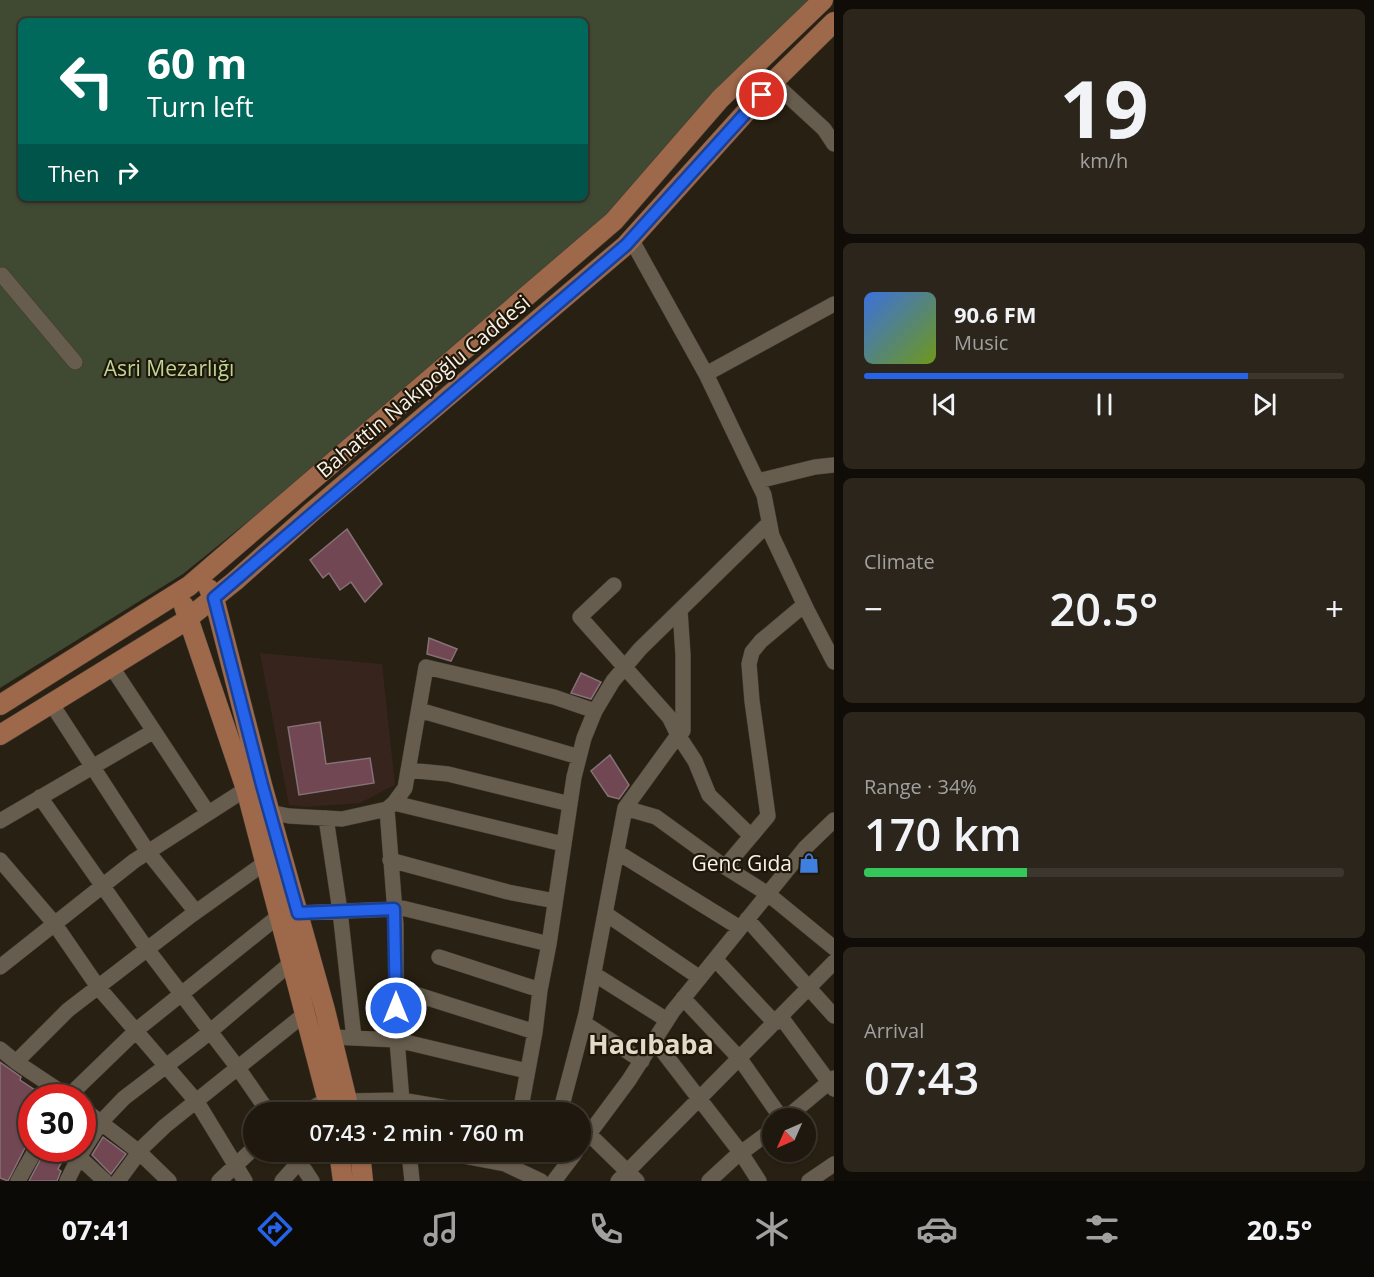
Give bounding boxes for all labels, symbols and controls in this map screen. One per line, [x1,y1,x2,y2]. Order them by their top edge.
text: 60 m [147,34,247,91]
icon: left [48,42,126,120]
text: 19 [1059,55,1149,161]
pin [736,69,787,120]
icon: arrive [745,78,778,111]
text: Turn left [147,88,254,125]
text: km/h [1080,147,1128,174]
icon: right [111,156,144,189]
text: Then [48,158,99,188]
street label: Bahattin Nakıpoğlu Caddesi [310,288,536,484]
text: 90.6 FM [954,299,1037,329]
text: Music [954,329,1008,356]
park label: Asri Mezarlığı [104,354,234,382]
icon: previous [928,388,961,421]
icon: pause [1088,388,1121,421]
icon: next [1248,388,1281,421]
text: Climate [864,548,935,575]
text: 20.5° [1050,578,1158,639]
text: − [864,586,883,631]
text: + [1325,586,1344,631]
text: Range · 34% [864,773,977,800]
text: 170 km [864,803,1022,864]
place label: Genc Gıda [691,849,792,877]
shop icon: Genc Gıda [797,851,821,875]
position arrow [364,976,428,1040]
text: Arrival [864,1017,924,1044]
district label: Hacıbaba [588,1025,714,1062]
text: 07:43 [864,1047,979,1108]
speed limit sign: 30 [18,1084,96,1162]
north arrow [762,1108,816,1162]
map controls [762,1108,816,1162]
text: 07:43 · 2 min · 760 m [309,1117,525,1147]
icon: directions [254,1208,296,1250]
icon: music [420,1208,462,1250]
icon: phone [585,1208,627,1250]
icon: climate [751,1208,793,1250]
icon: car [916,1208,958,1250]
icon: filters [1081,1208,1123,1250]
text: 07:41 [62,1211,131,1248]
text: 20.5° [1247,1211,1312,1248]

